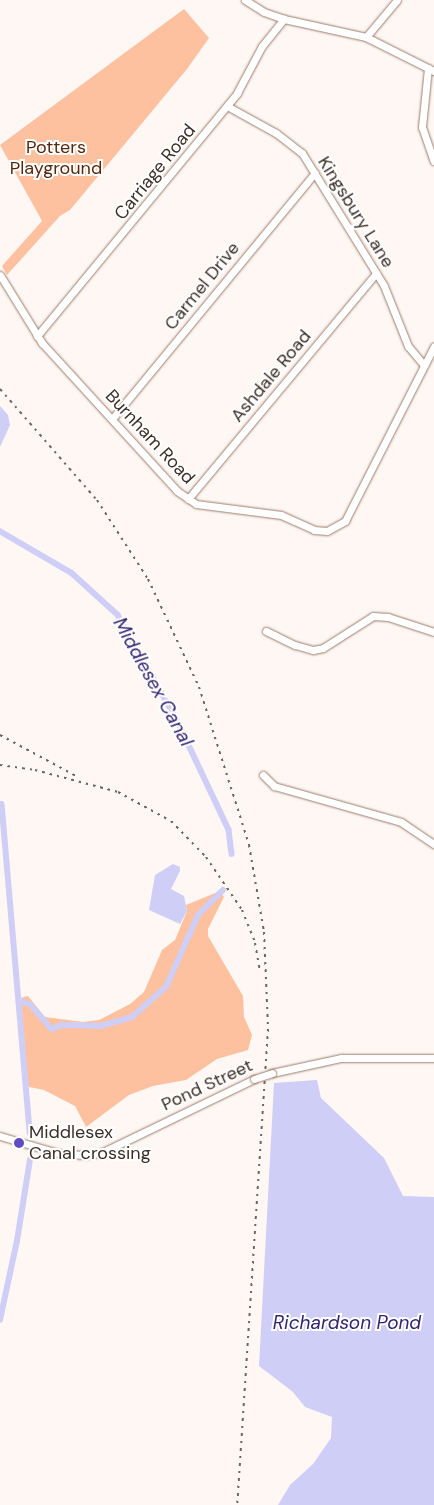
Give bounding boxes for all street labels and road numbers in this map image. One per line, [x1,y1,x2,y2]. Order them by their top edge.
street label: Carriage Road [110,120,200,224]
street label: Kingsbury Lane [313,152,399,272]
street label: Carmel Drive [160,238,244,334]
street label: Ashdale Road [226,326,316,426]
street label: Burnham Road [101,385,199,489]
street label: Pond Street [158,1055,256,1115]

